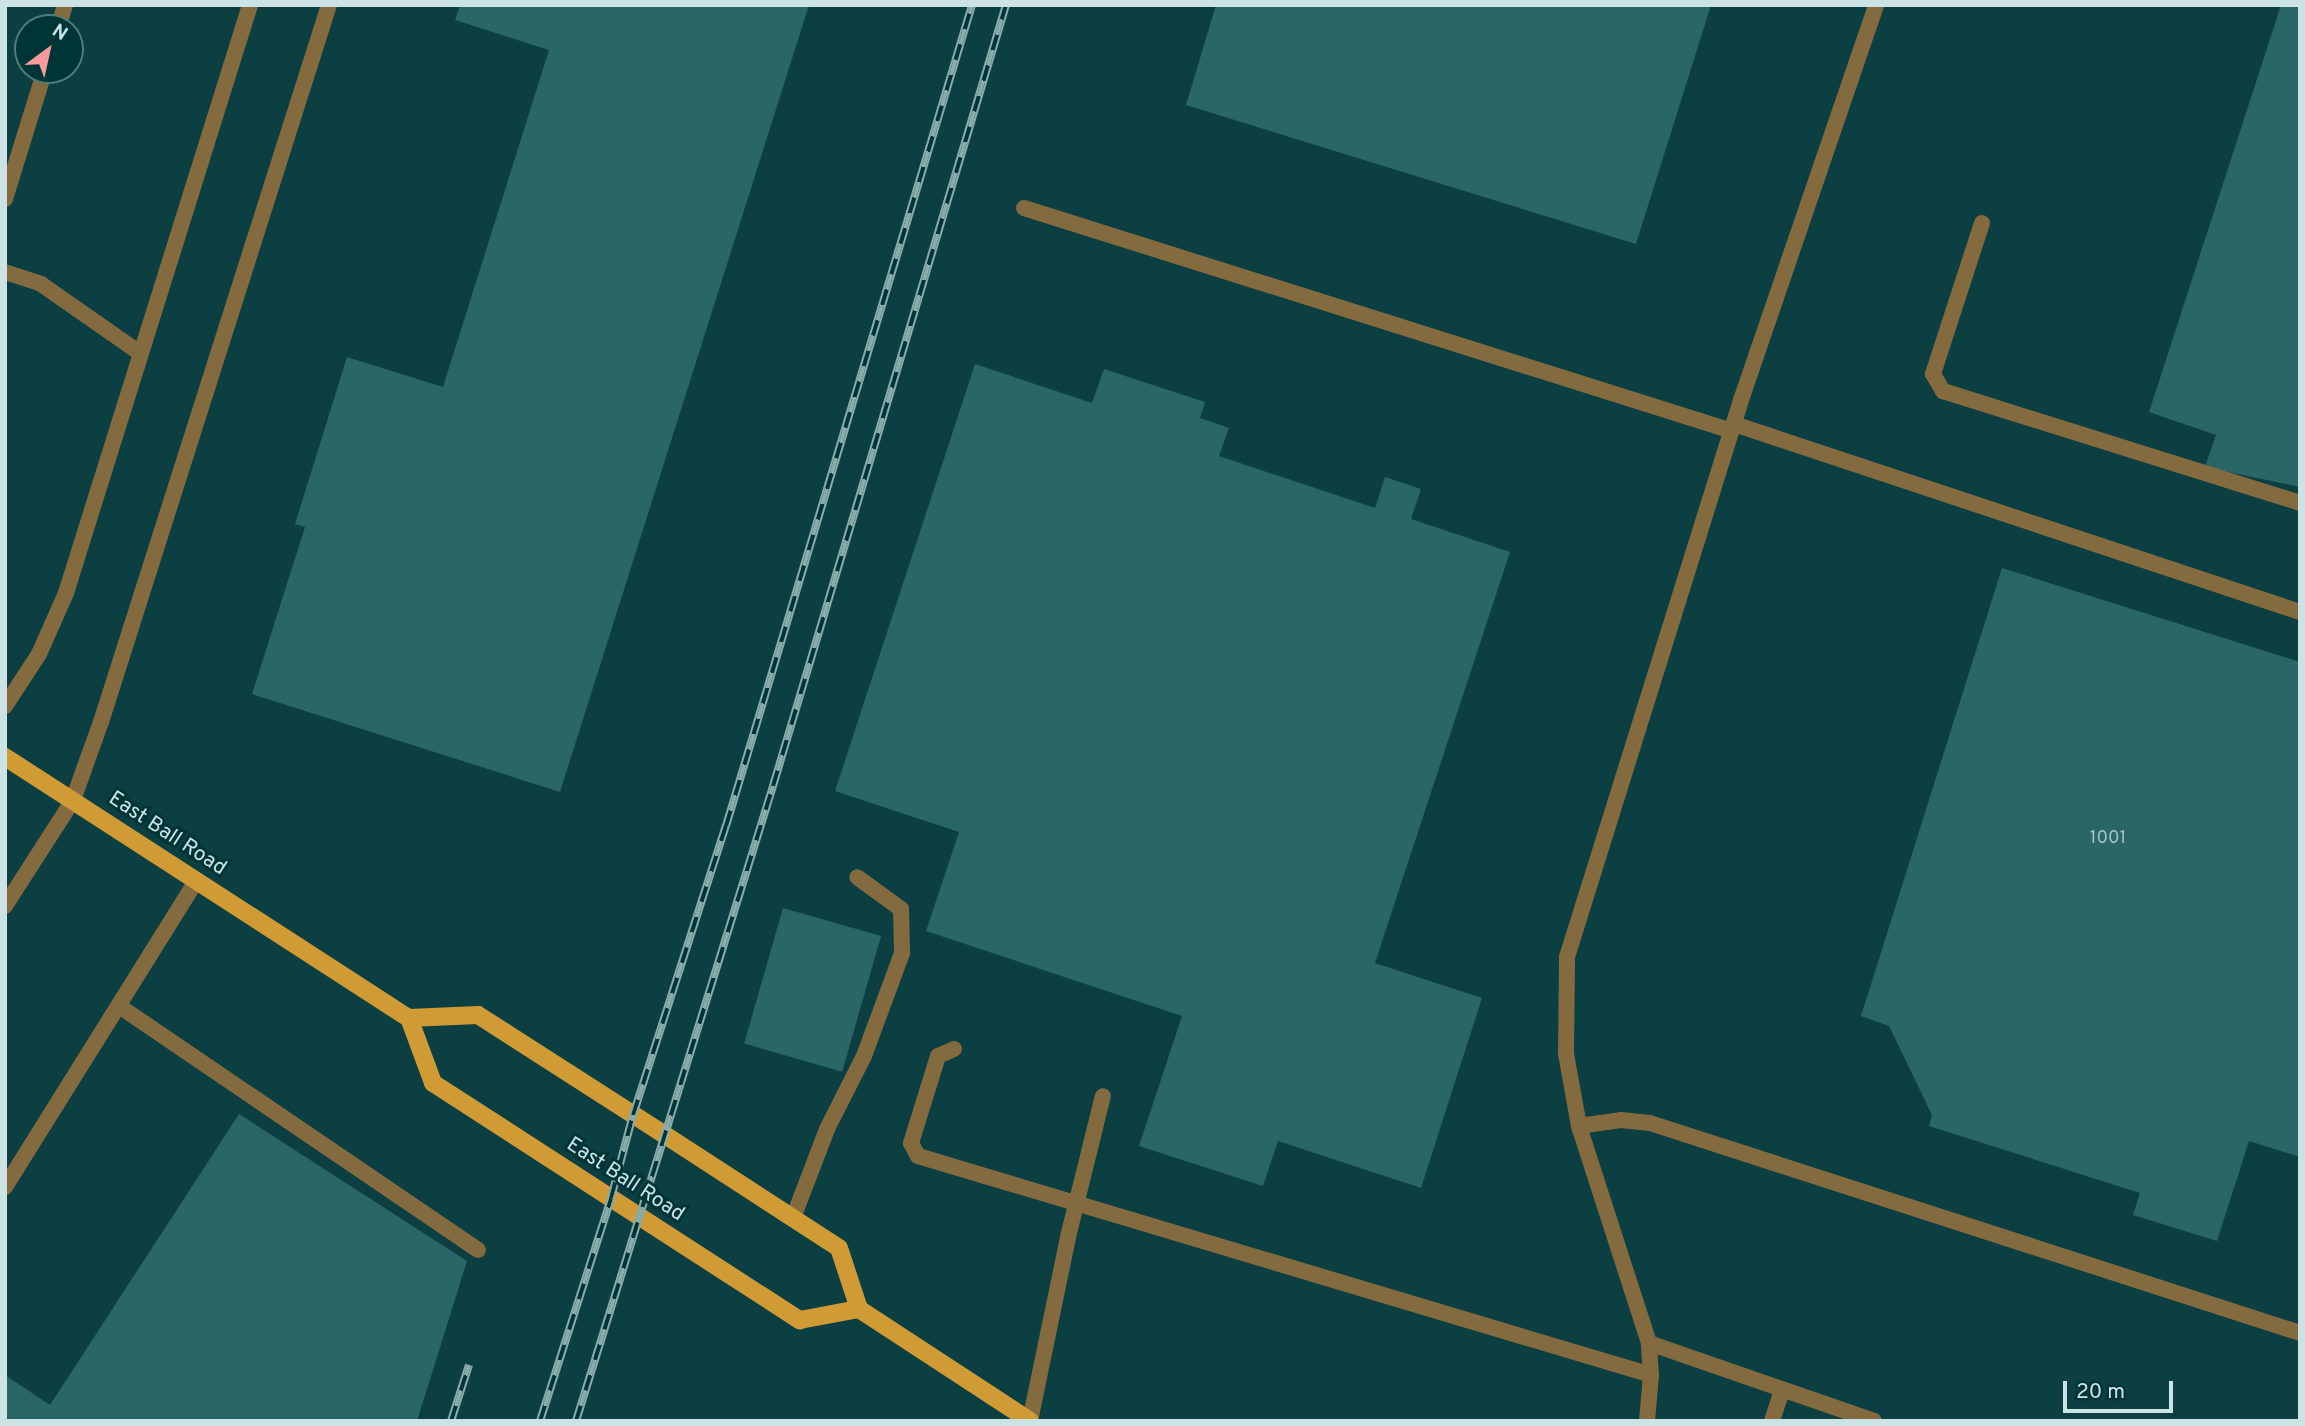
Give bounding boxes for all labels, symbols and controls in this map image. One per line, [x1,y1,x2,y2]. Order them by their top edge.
north arrow [14,14,84,84]
text: N [47,19,72,47]
street label: East Ball Road [103,787,231,881]
house number: 1001 [2090,828,2126,850]
street label: East Ball Road [561,1133,689,1227]
scale bar [2067,1366,2177,1410]
text: 20 m [2076,1379,2125,1406]

